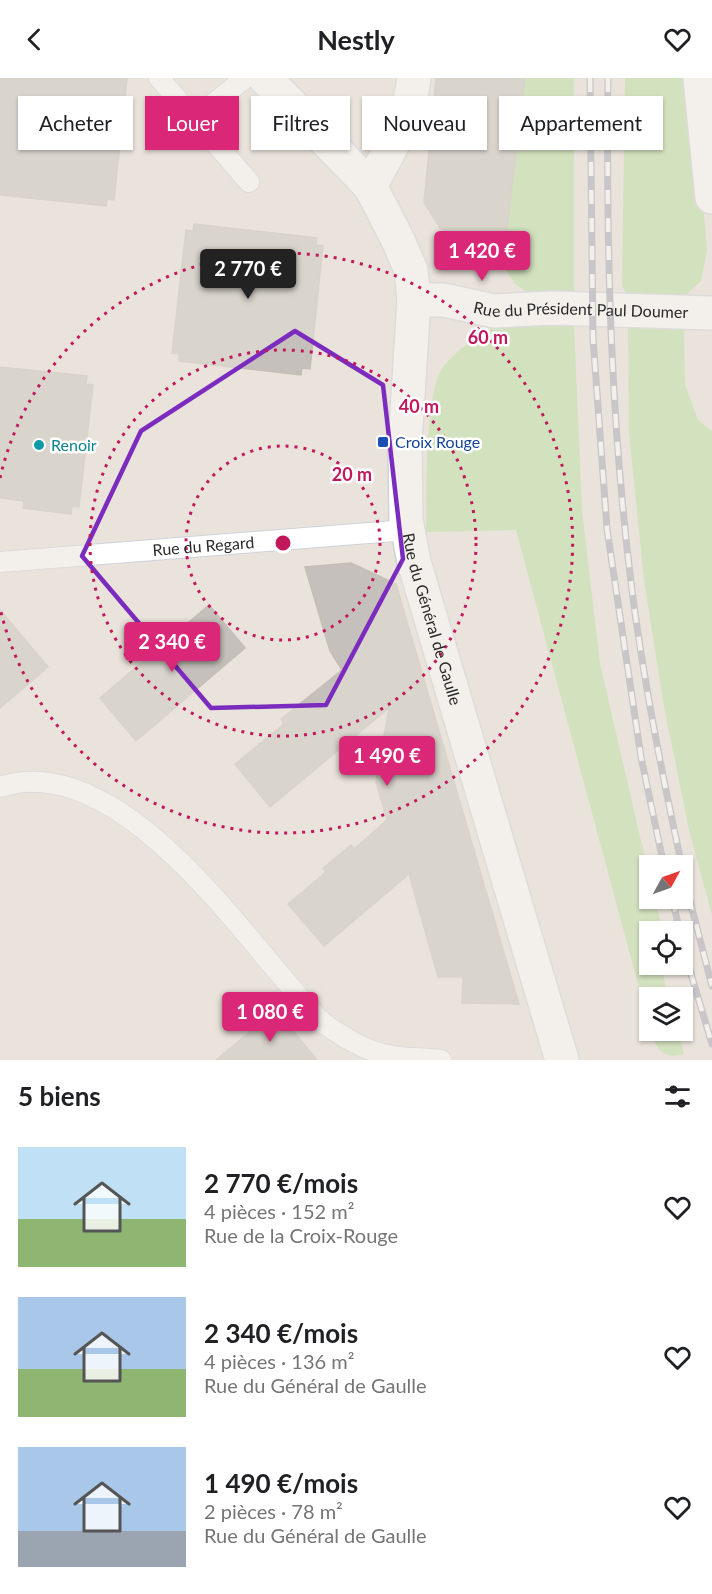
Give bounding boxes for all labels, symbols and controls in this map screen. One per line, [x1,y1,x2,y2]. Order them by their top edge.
icon: back [18,23,51,56]
text: Nestly [317,23,395,56]
icon: heart [661,23,694,56]
chip: Acheter [18,96,133,150]
chip: Louer [145,96,239,150]
chip: Filtres [251,96,350,150]
chip: Nouveau [362,96,487,150]
chip: Appartement [499,96,663,150]
pin: 1 420 € [427,231,537,282]
text: 1 420 € [448,238,516,262]
pin: 2 770 € [193,249,303,300]
text: 2 770 € [214,256,282,280]
street label: Rue du Président Paul Doumer [472,297,689,321]
text: 60 m [468,326,508,348]
text: 40 m [399,395,439,417]
place label: Croix Rouge [395,432,480,451]
place label: Renoir [51,435,97,454]
marker: Croix Rouge [376,435,390,449]
marker: Renoir [32,438,46,452]
text: 20 m [332,463,372,485]
street label: Rue du Général de Gaulle [400,531,466,707]
street label: Rue du Regard [152,532,255,559]
centre of rings [273,533,293,553]
pin: 2 340 € [117,622,227,673]
text: 2 340 € [138,629,206,653]
pin: 1 490 € [332,736,442,787]
text: 1 490 € [353,743,421,767]
north arrow [639,855,693,909]
map controls [639,855,693,1041]
button: locate [639,921,693,975]
button: layers [639,987,693,1041]
pin: 1 080 € [215,992,325,1043]
text: 1 080 € [236,999,304,1023]
text: 5 biens [18,1080,101,1112]
icon: filters [661,1080,694,1113]
text: 2 770 €/mois [204,1167,358,1199]
icon: home [66,1171,138,1243]
icon: heart [661,1191,694,1224]
text: 4 pièces · 152 m² [204,1199,354,1223]
text: Rue de la Croix-Rouge [204,1223,398,1247]
text: 2 340 €/mois [204,1317,358,1349]
icon: home [66,1321,138,1393]
icon: heart [661,1341,694,1374]
text: 4 pièces · 136 m² [204,1349,354,1373]
text: Rue du Général de Gaulle [204,1373,427,1397]
text: 1 490 €/mois [204,1467,358,1499]
icon: home [66,1471,138,1543]
icon: heart [661,1491,694,1524]
text: 2 pièces · 78 m² [204,1499,343,1523]
text: Rue du Général de Gaulle [204,1523,427,1547]

